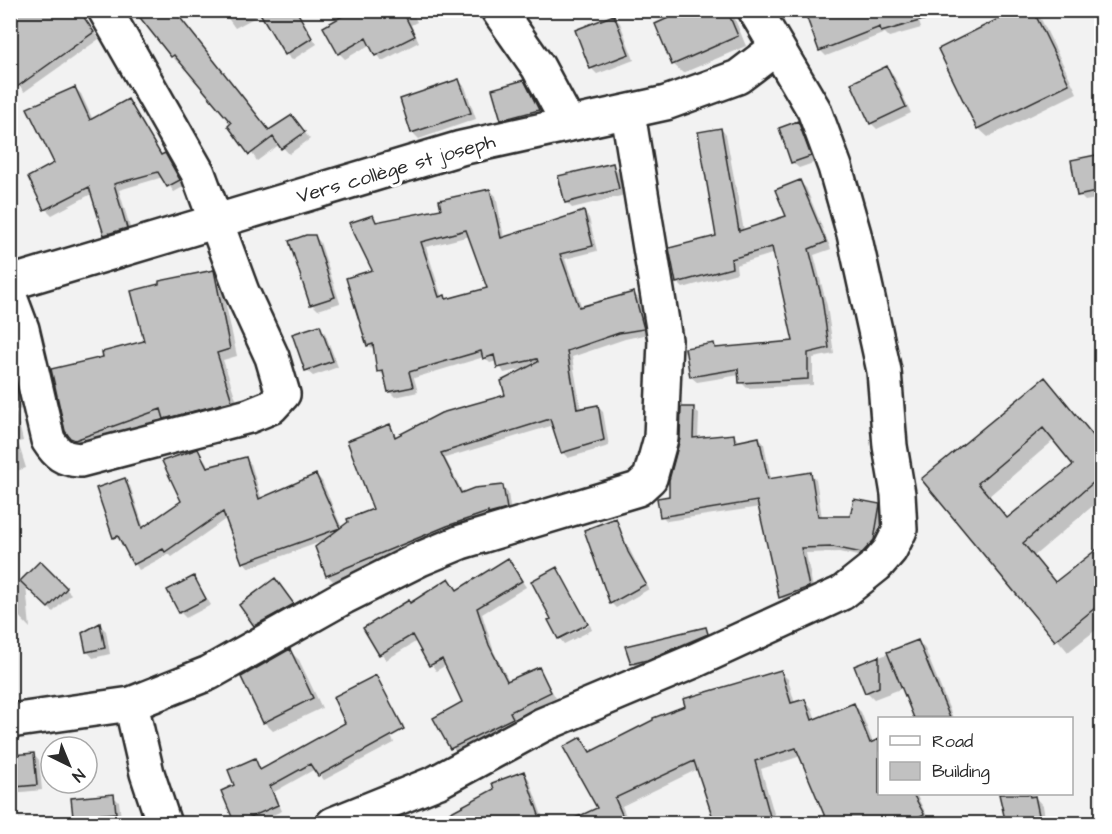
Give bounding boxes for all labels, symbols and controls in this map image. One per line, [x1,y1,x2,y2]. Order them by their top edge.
street label: Vers collège st joseph [293,127,499,212]
legend [878,717,1073,795]
text: Road [932,729,973,754]
north arrow [39,735,99,795]
text: Building [932,759,990,785]
text: N [67,764,90,787]

